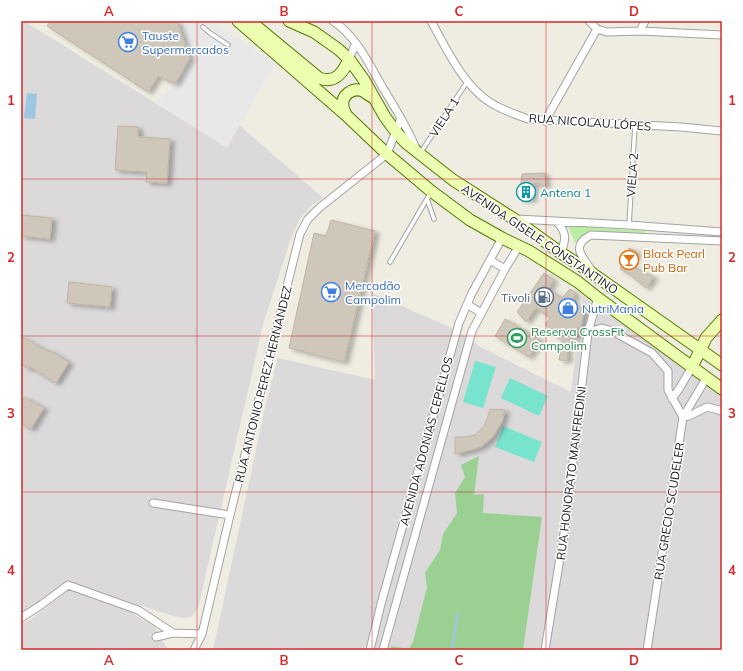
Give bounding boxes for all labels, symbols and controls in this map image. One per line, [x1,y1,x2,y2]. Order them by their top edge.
text: A [104,3,114,19]
text: B [280,3,289,19]
text: C [455,3,464,19]
text: D [629,3,639,19]
place label: Tauste Supermercados [142,28,229,57]
supermarket icon: Tauste Supermercados [117,31,139,53]
text: 1 [7,92,15,108]
text: 1 [728,92,736,108]
street label: VIELA 1 [426,94,462,140]
street label: RUA NICOLAU LÓPES [528,110,652,134]
street label: VIELA 2 [623,153,641,197]
street label: AVENIDA GISELE CONSTANTINO [459,181,621,297]
building icon: Antena 1 [515,181,537,203]
place label: Antena 1 [540,185,591,200]
place label: Black Pearl Pub Bar [643,246,705,275]
text: 2 [7,249,15,265]
bar icon: Black Pearl Pub Bar [618,249,640,271]
text: 2 [728,249,736,265]
place label: Mercadão Campolim [345,278,401,307]
supermarket icon: Mercadão Campolim [320,281,342,303]
street label: RUA ANTONIO PEREZ HERNANDEZ [231,284,295,484]
fuel station icon: Tivoli [533,286,555,308]
place label: Tivoli [501,290,530,305]
shop icon: NutriMania [557,297,579,319]
place label: NutriMania [582,301,644,316]
place label: Reserva CrossFit Campolim [531,324,625,353]
sports icon: Reserva CrossFit Campolim [506,327,528,349]
street label: AVENIDA ADONIAS CEPELLOS [396,355,456,527]
street label: RUA HONORATO MANFREDINI [553,385,589,561]
text: 3 [7,405,15,421]
text: 3 [728,405,736,421]
street label: RUA GRECIO SCUDELER [651,441,687,581]
text: 4 [7,562,15,578]
text: 4 [728,562,736,578]
text: A [104,652,114,668]
text: B [280,652,289,668]
text: C [455,652,464,668]
text: D [629,652,639,668]

